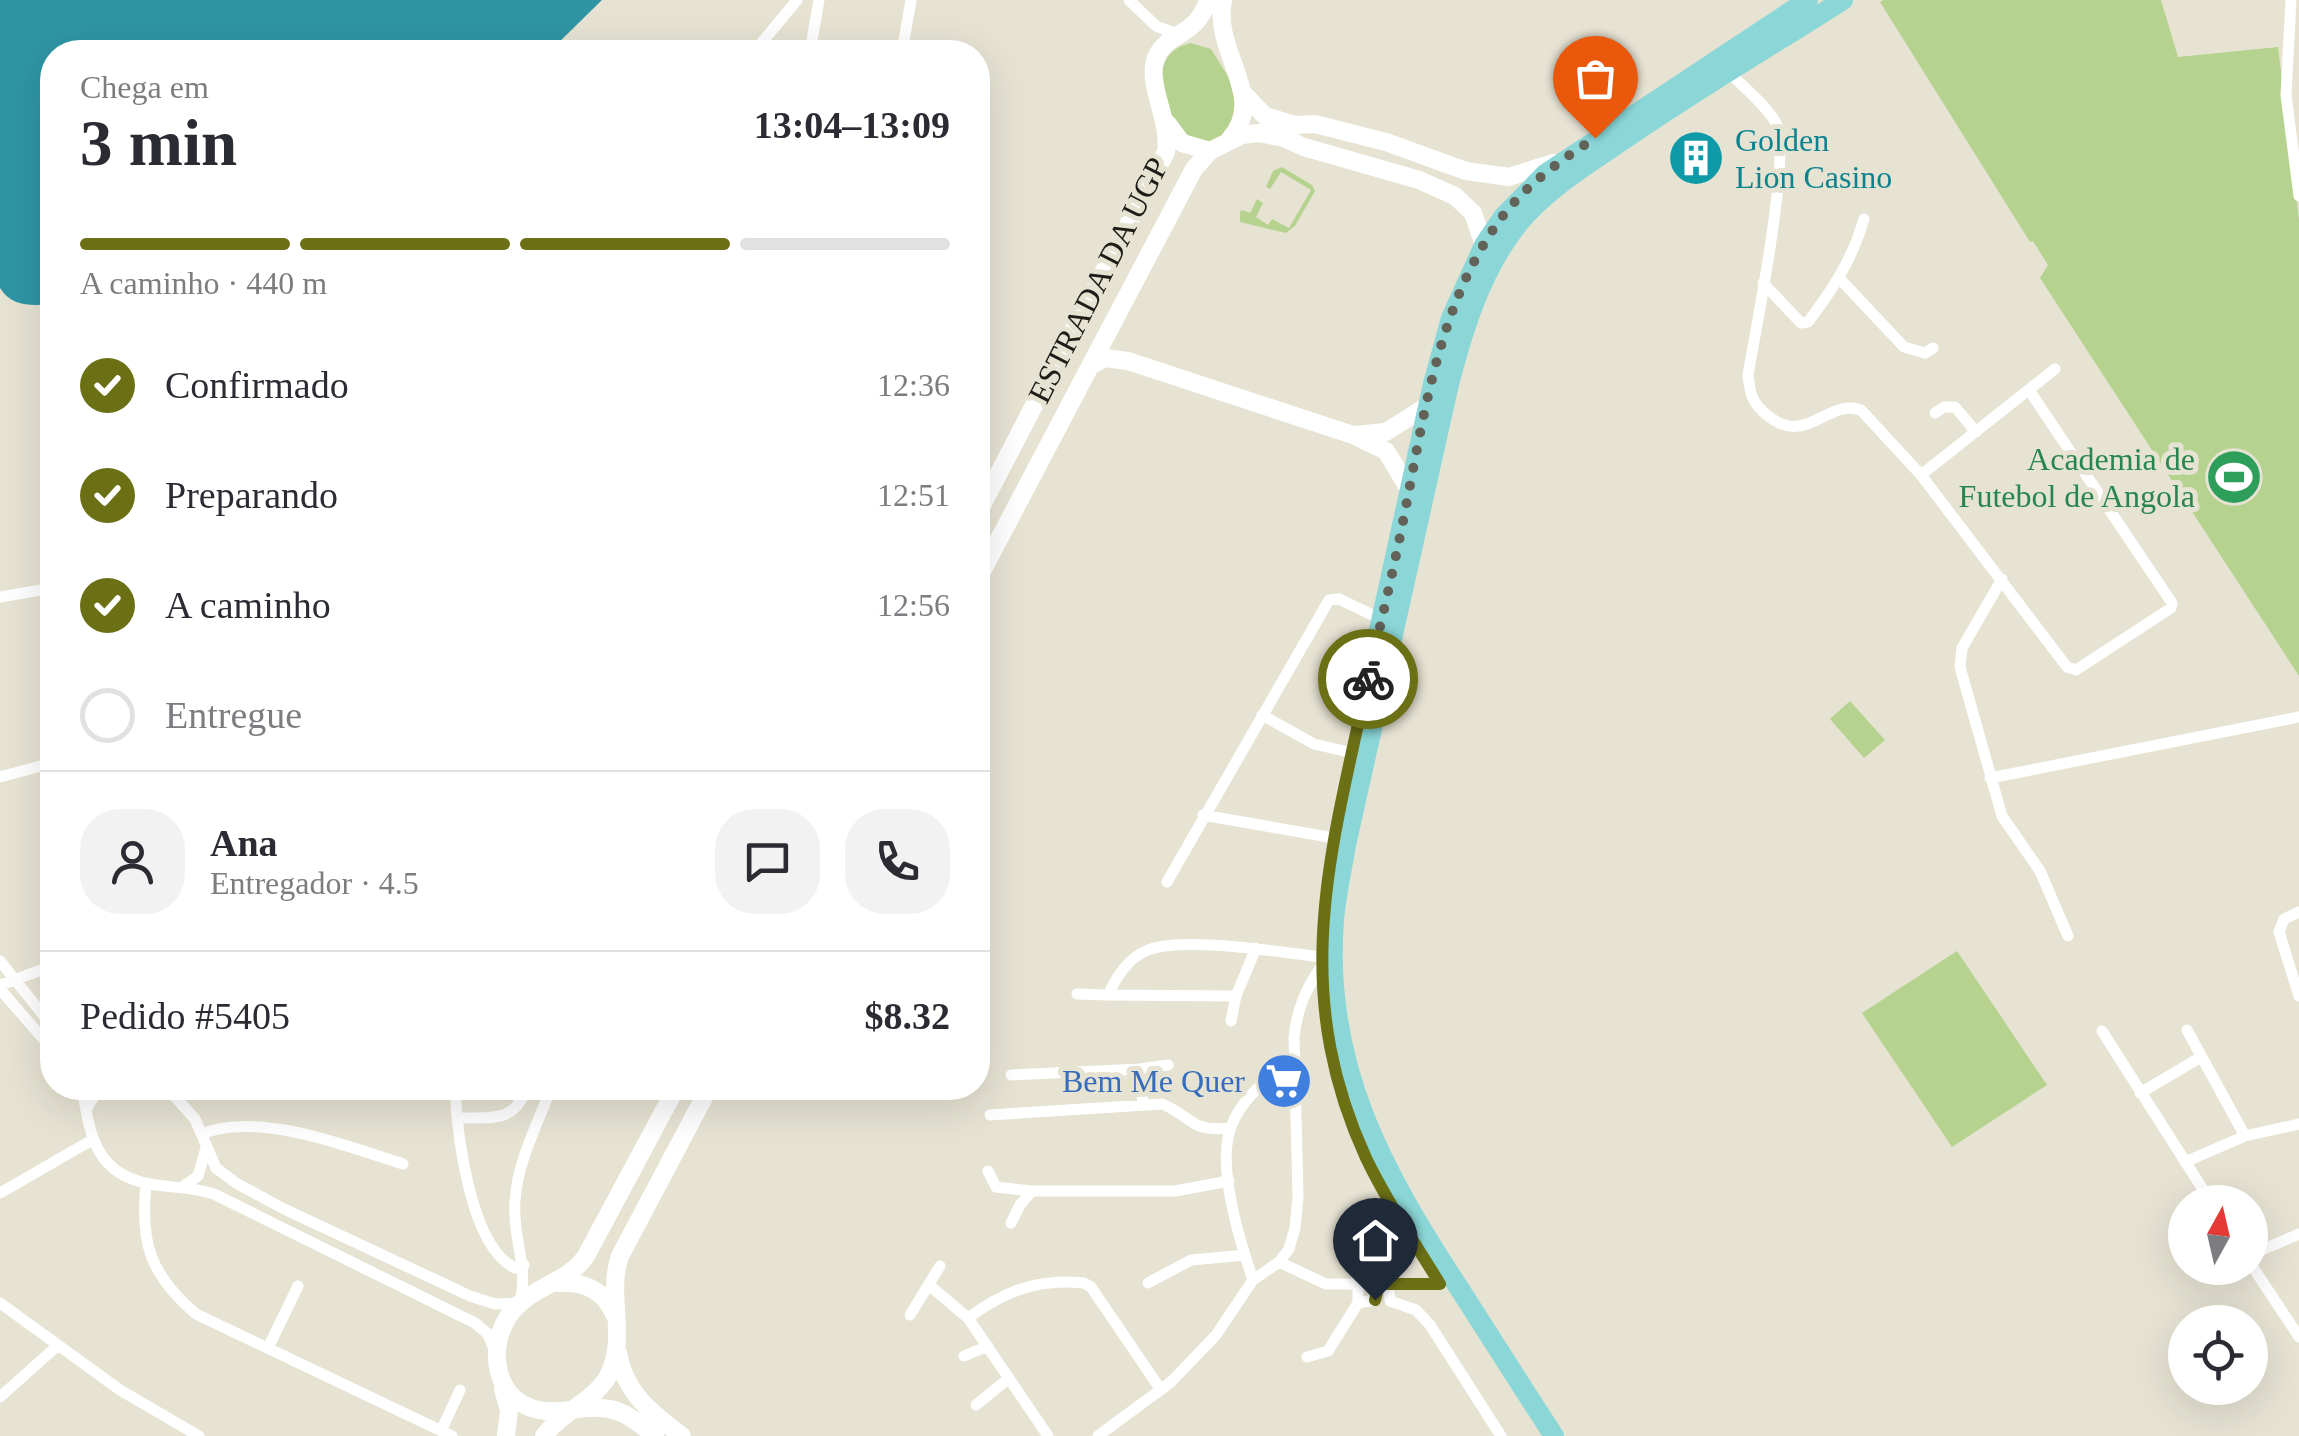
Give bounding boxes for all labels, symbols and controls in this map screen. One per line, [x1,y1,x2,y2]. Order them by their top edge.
pin [1553,36,1638,139]
icon: bag [1568,51,1623,106]
text: Chega em [80,69,209,105]
text: 13:04–13:09 [754,104,950,146]
text: 3 min [80,107,237,179]
place label: Golden Lion Casino [1735,122,1892,195]
building icon: Golden Lion Casino [1666,128,1726,188]
street label: ESTRADA DA UGP [1021,151,1175,409]
text: A caminho · 440 m [80,265,327,301]
icon: check [80,358,135,413]
text: Confirmado [165,364,349,406]
text: 12:36 [877,367,950,403]
place label: Academia de Futebol de Angola [1959,441,2195,514]
sports icon: Academia de Futebol de Angola [2204,447,2264,507]
icon: check [80,468,135,523]
text: Preparando [165,474,338,516]
text: 12:51 [877,477,950,513]
icon: check [80,578,135,633]
text: A caminho [165,584,331,626]
text: 12:56 [877,587,950,623]
courier [1318,629,1418,729]
icon: bike [1341,652,1396,707]
text: Entregue [165,694,302,736]
button: person [80,809,185,914]
button: chat [715,809,820,914]
button: phone [845,809,950,914]
text: Ana [210,822,278,864]
text: Entregador · 4.5 [210,865,419,901]
text: Pedido #5405 [80,995,290,1037]
text: $8.32 [865,995,950,1037]
supermarket icon: Bem Me Quer [1254,1051,1314,1111]
place label: Bem Me Quer [1062,1063,1245,1099]
north arrow [2168,1185,2268,1285]
map controls [2168,1185,2268,1405]
pin [1333,1198,1418,1301]
icon: home [1348,1213,1403,1268]
button: locate [2168,1305,2268,1405]

